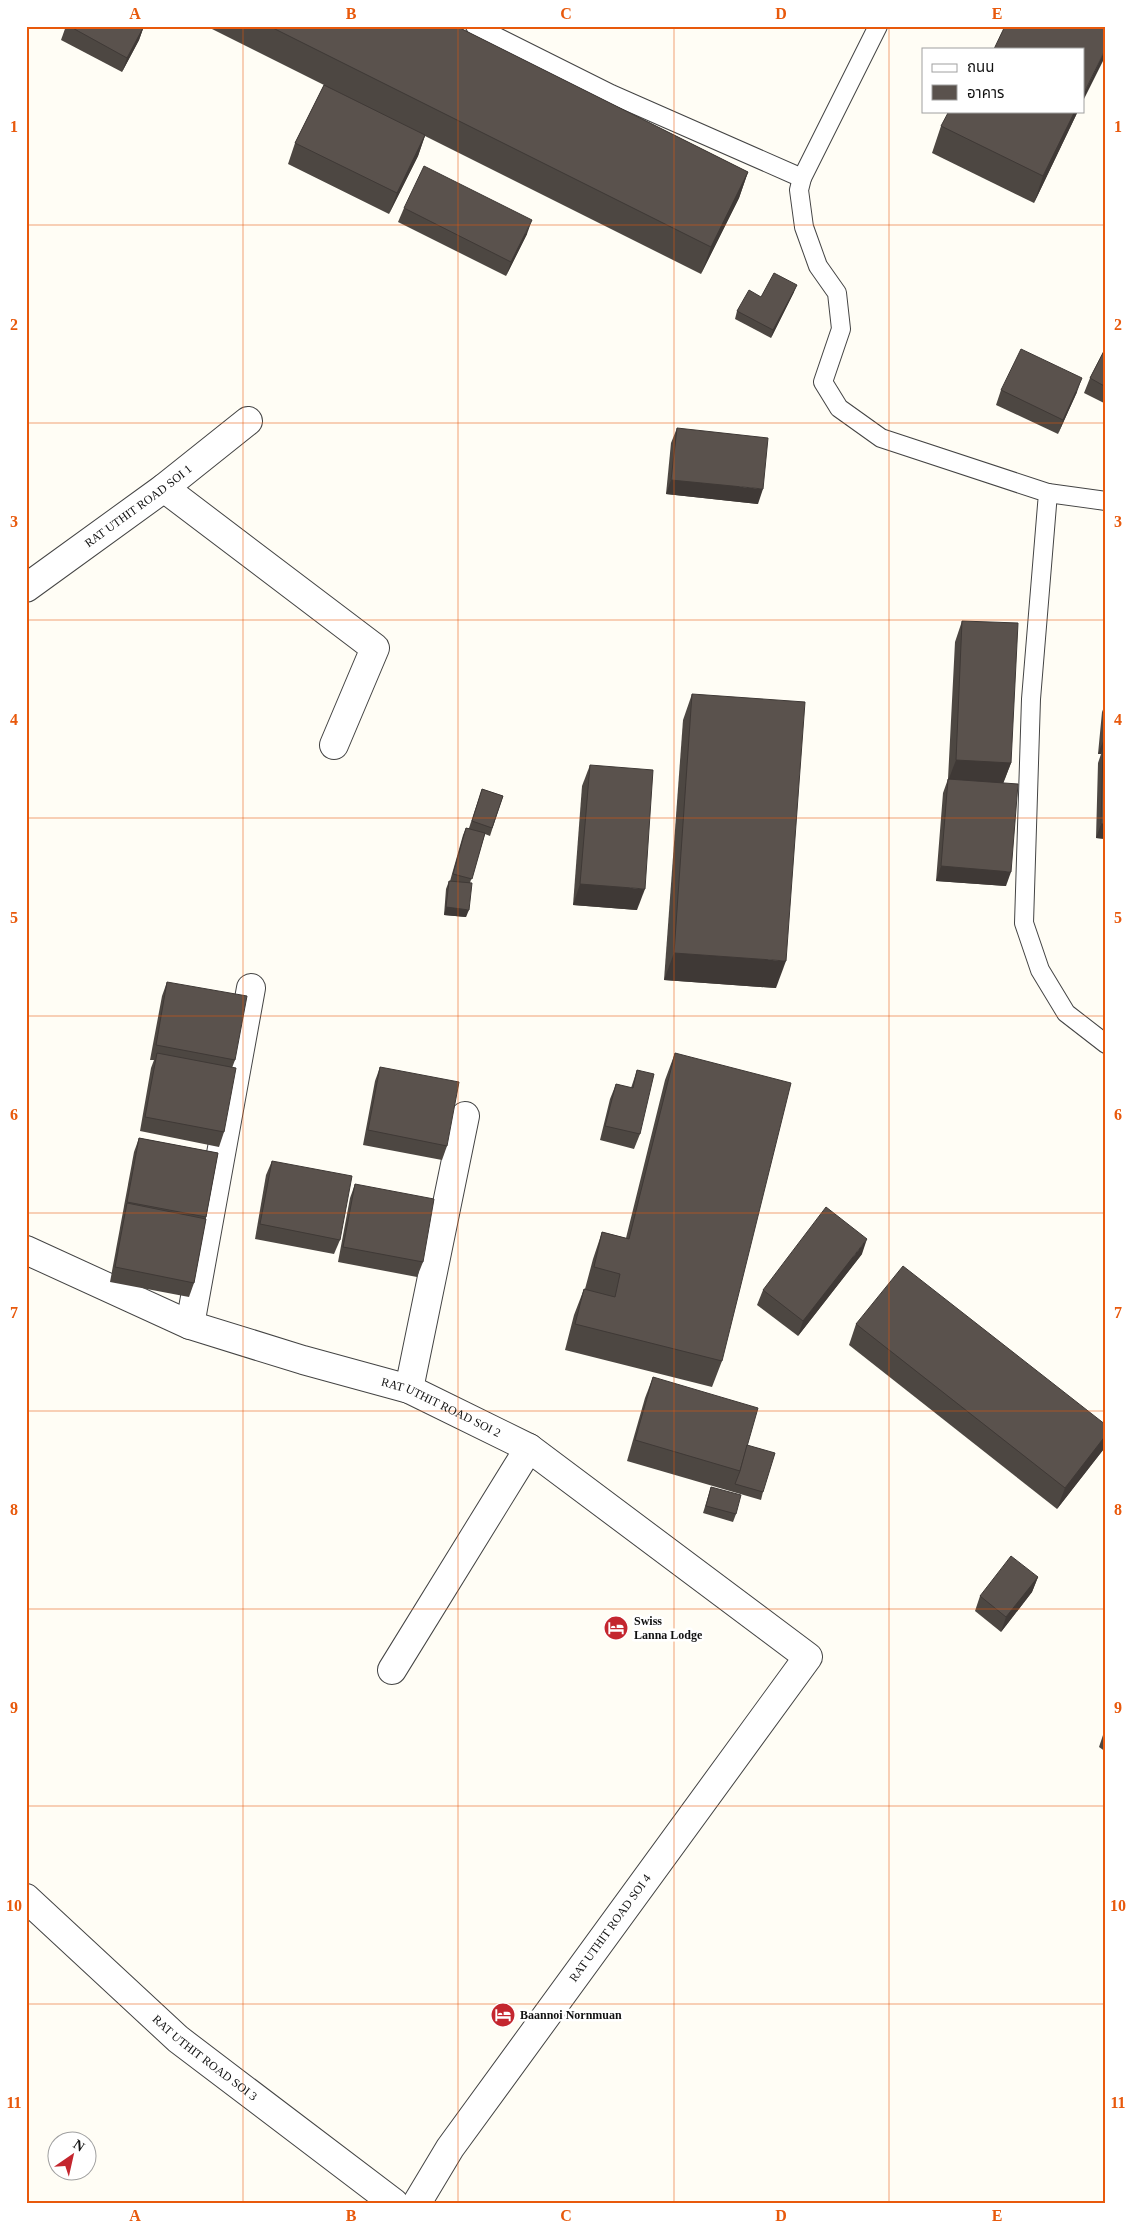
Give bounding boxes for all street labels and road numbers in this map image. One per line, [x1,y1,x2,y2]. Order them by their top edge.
street label: RAT UTHIT ROAD SOI 1 [82,462,194,550]
street label: RAT UTHIT ROAD SOI 2 [380,1375,503,1440]
street label: RAT UTHIT ROAD SOI 4 [566,1871,654,1985]
street label: RAT UTHIT ROAD SOI 3 [150,2012,260,2104]

